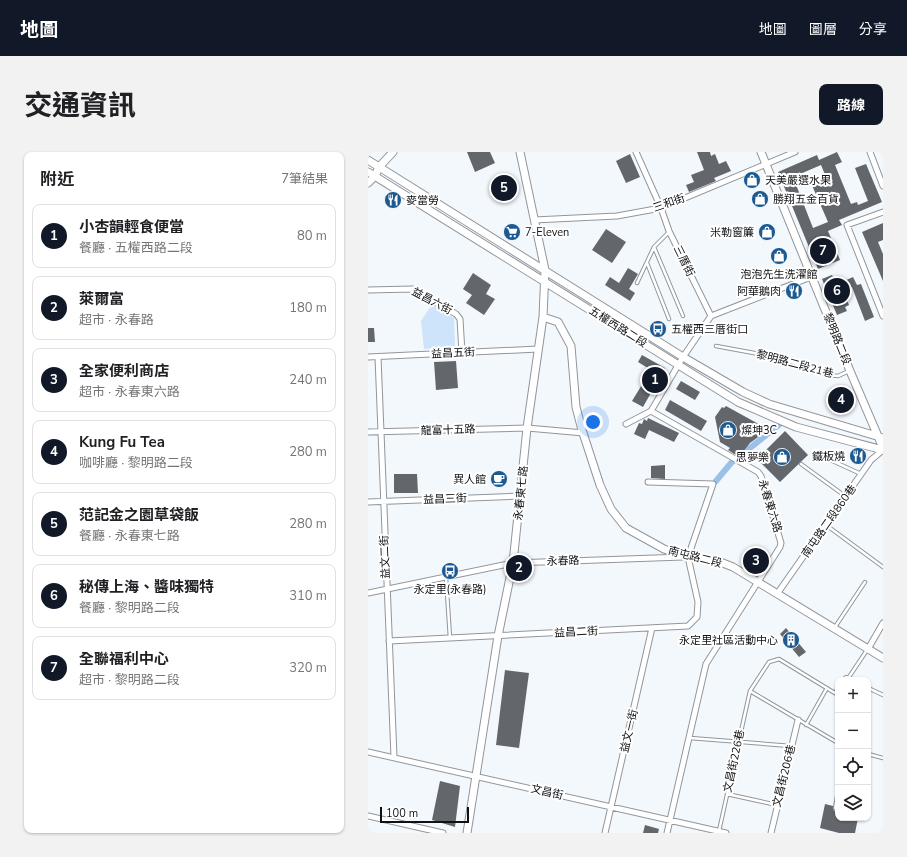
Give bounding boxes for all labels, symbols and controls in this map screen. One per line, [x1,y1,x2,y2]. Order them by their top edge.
text: 地圖 [20,17,58,43]
text: 地圖 [759,20,787,39]
text: 圖層 [809,20,837,39]
text: 分享 [859,20,887,39]
button: 路線 [819,84,883,125]
text: 交通資訊 [24,87,136,125]
text: 附近 [40,168,74,191]
text: 7筆結果 [281,170,328,188]
shop icon: 天美嚴選水果 [742,170,762,190]
pin: 5 [491,173,517,203]
place label: 天美嚴選水果 [765,173,831,188]
shop icon: 勝翔五金百貨 [750,189,770,209]
restaurant icon: 麥當勞 [383,190,403,210]
street label: 三和街 [651,191,687,215]
place label: 勝翔五金百貨 [773,192,839,207]
place label: 麥當勞 [406,193,439,208]
text: 小杏韻輕食便當 [79,217,184,237]
supermarket icon: 7-Eleven [502,222,522,242]
shop icon: 米勒窗簾 [757,222,777,242]
place label: 7-Eleven [525,225,569,240]
place label: 米勒窗簾 [710,225,754,240]
text: 1 [50,227,58,245]
text: 80 m [297,227,327,245]
pin: 7 [810,236,836,266]
text: 餐廳 · 五權西路二段 [79,239,193,257]
street label: 三厝街 [670,243,698,279]
shop icon: 泡泡先生洗濯館 [769,246,789,266]
place label: 泡泡先生洗濯館 [741,267,818,282]
pin: 6 [824,276,850,306]
restaurant icon: 阿華鵝肉 [784,281,804,301]
street label: 益昌六街 [409,284,455,318]
place label: 阿華鵝肉 [737,284,781,299]
text: 萊爾富 [79,289,124,309]
text: 2 [50,299,58,317]
text: 180 m [289,299,327,317]
street label: 五權西路二段 [586,303,650,351]
text: 超市 · 永春路 [79,311,154,329]
street label: 黎明路二段 [820,311,854,367]
bus stop icon: 五權西三厝街口 [648,319,668,339]
place label: 五權西三厝街口 [671,322,748,337]
street label: 益昌五街 [431,344,475,362]
street label: 黎明路二段21巷 [755,347,835,381]
text: 全家便利商店 [79,361,169,381]
pin: 1 [642,365,668,395]
text: 3 [50,371,58,389]
text: 240 m [289,371,327,389]
text: 超市 · 永春東六路 [79,383,180,401]
pin: 4 [828,385,854,415]
your location [583,412,603,432]
shop icon: 燦坤3C [718,420,738,440]
street label: 龍富十五路 [420,422,476,438]
place label: 燦坤3C [741,423,777,438]
text: Kung Fu Tea [79,432,165,452]
text: 4 [50,443,58,461]
text: 280 m [289,443,327,461]
restaurant icon: 鐵板燒 [848,446,868,466]
shop icon: 思夢樂 [772,447,792,467]
place label: 鐵板燒 [812,449,845,464]
place label: 思夢樂 [736,450,769,465]
text: 咖啡廳 · 黎明路二段 [79,454,193,472]
street label: 永春東七路 [511,465,531,521]
cafe icon: 異人館 [489,469,509,489]
place label: 異人館 [453,472,486,487]
street label: 永春東六路 [755,478,785,534]
street label: 南屯路二段860巷 [798,482,860,560]
street label: 益昌三街 [423,491,467,507]
text: 范記金之園草袋飯 [79,505,199,525]
text: 5 [50,515,58,533]
text: 280 m [289,515,327,533]
text: 餐廳 · 永春東七路 [79,527,180,545]
street label: 益文二街 [377,535,393,579]
street label: 南屯路二段 [667,543,723,571]
pin: 3 [743,546,769,576]
pin: 2 [506,553,532,583]
street label: 永春路 [546,553,580,569]
bus stop icon: 永定里(永春路) [440,561,460,581]
text: 秘傳上海、醬味獨特 [79,577,214,597]
place label: 永定里(永春路) [414,582,486,597]
text: 6 [50,587,58,605]
text: 310 m [289,587,327,605]
text: 餐廳 · 黎明路二段 [79,599,180,617]
street label: 益昌二街 [554,623,598,641]
building icon: 永定里社區活動中心 [781,630,801,650]
place label: 永定里社區活動中心 [679,633,778,648]
text: 全聯福利中心 [79,649,169,669]
text: 7 [50,659,58,677]
text: 320 m [289,659,327,677]
text: 超市 · 黎明路二段 [79,671,180,689]
map controls [835,677,871,821]
button: + [835,677,871,713]
street label: 益文一街 [617,708,641,754]
button: − [835,713,871,749]
street label: 文昌街226巷 [720,728,748,794]
street label: 文昌街206巷 [769,743,799,809]
button: locate [835,749,871,785]
street label: 文昌街 [529,781,565,803]
button: layers [835,785,871,821]
scale bar [380,805,469,824]
text: 100 m [386,806,418,821]

